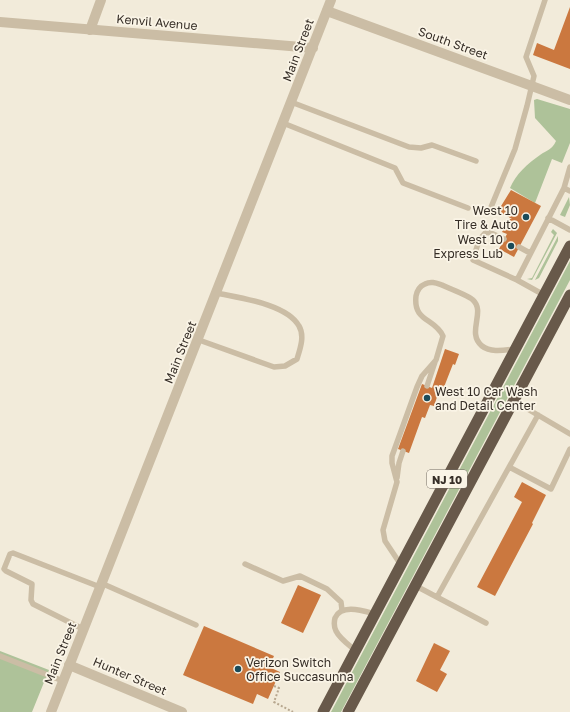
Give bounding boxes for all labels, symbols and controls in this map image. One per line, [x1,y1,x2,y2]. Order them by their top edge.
street label: Kenvil Avenue [116,11,198,33]
street label: Main Street [279,16,317,84]
street label: South Street [416,23,490,63]
place label: West 10 Tire & Auto [455,203,518,232]
marker: West 10 Tire & Auto [521,212,531,222]
place label: West 10 Express Lub [433,232,503,261]
marker: West 10 Express Lub [506,241,516,251]
street label: Main Street [161,318,199,386]
place label: West 10 Car Wash and Detail Center [435,384,538,413]
marker: West 10 Car Wash and Detail Center [422,393,432,403]
road number: NJ 10 [427,470,467,488]
street label: Main Street [41,619,79,687]
street label: Hunter Street [91,654,169,698]
place label: Verizon Switch Office Succasunna [246,655,353,684]
marker: Verizon Switch Office Succasunna [233,664,243,674]

